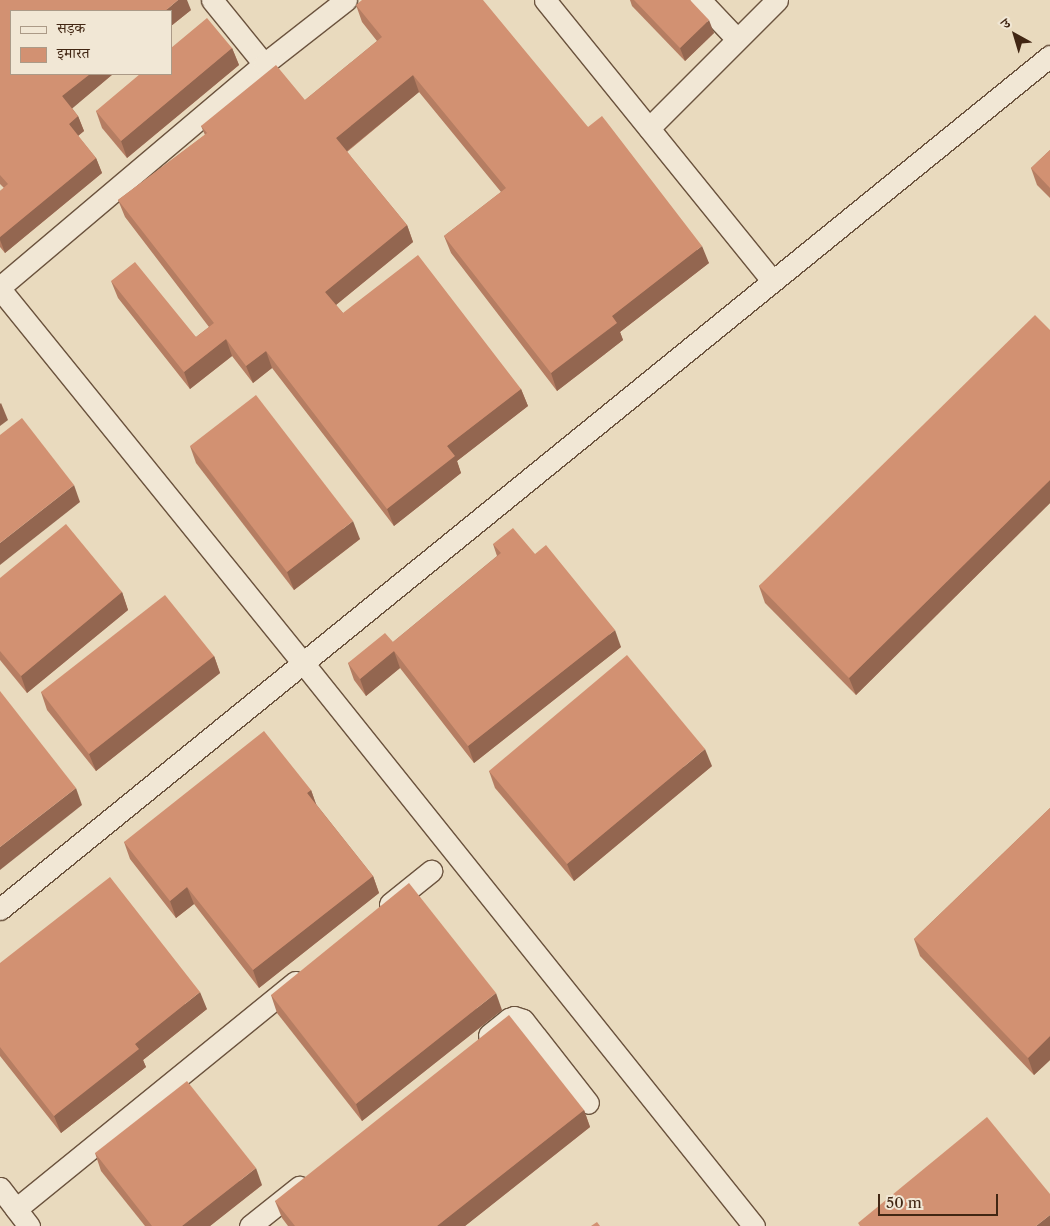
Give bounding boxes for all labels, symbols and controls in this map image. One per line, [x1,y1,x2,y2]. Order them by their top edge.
legend [10,10,172,75]
north arrow [990,10,1040,60]
text: उ [997,14,1014,33]
text: सड़क [57,18,85,37]
text: इमारत [57,43,90,62]
scale bar [880,1184,1000,1216]
text: 50 m [886,1193,922,1212]

